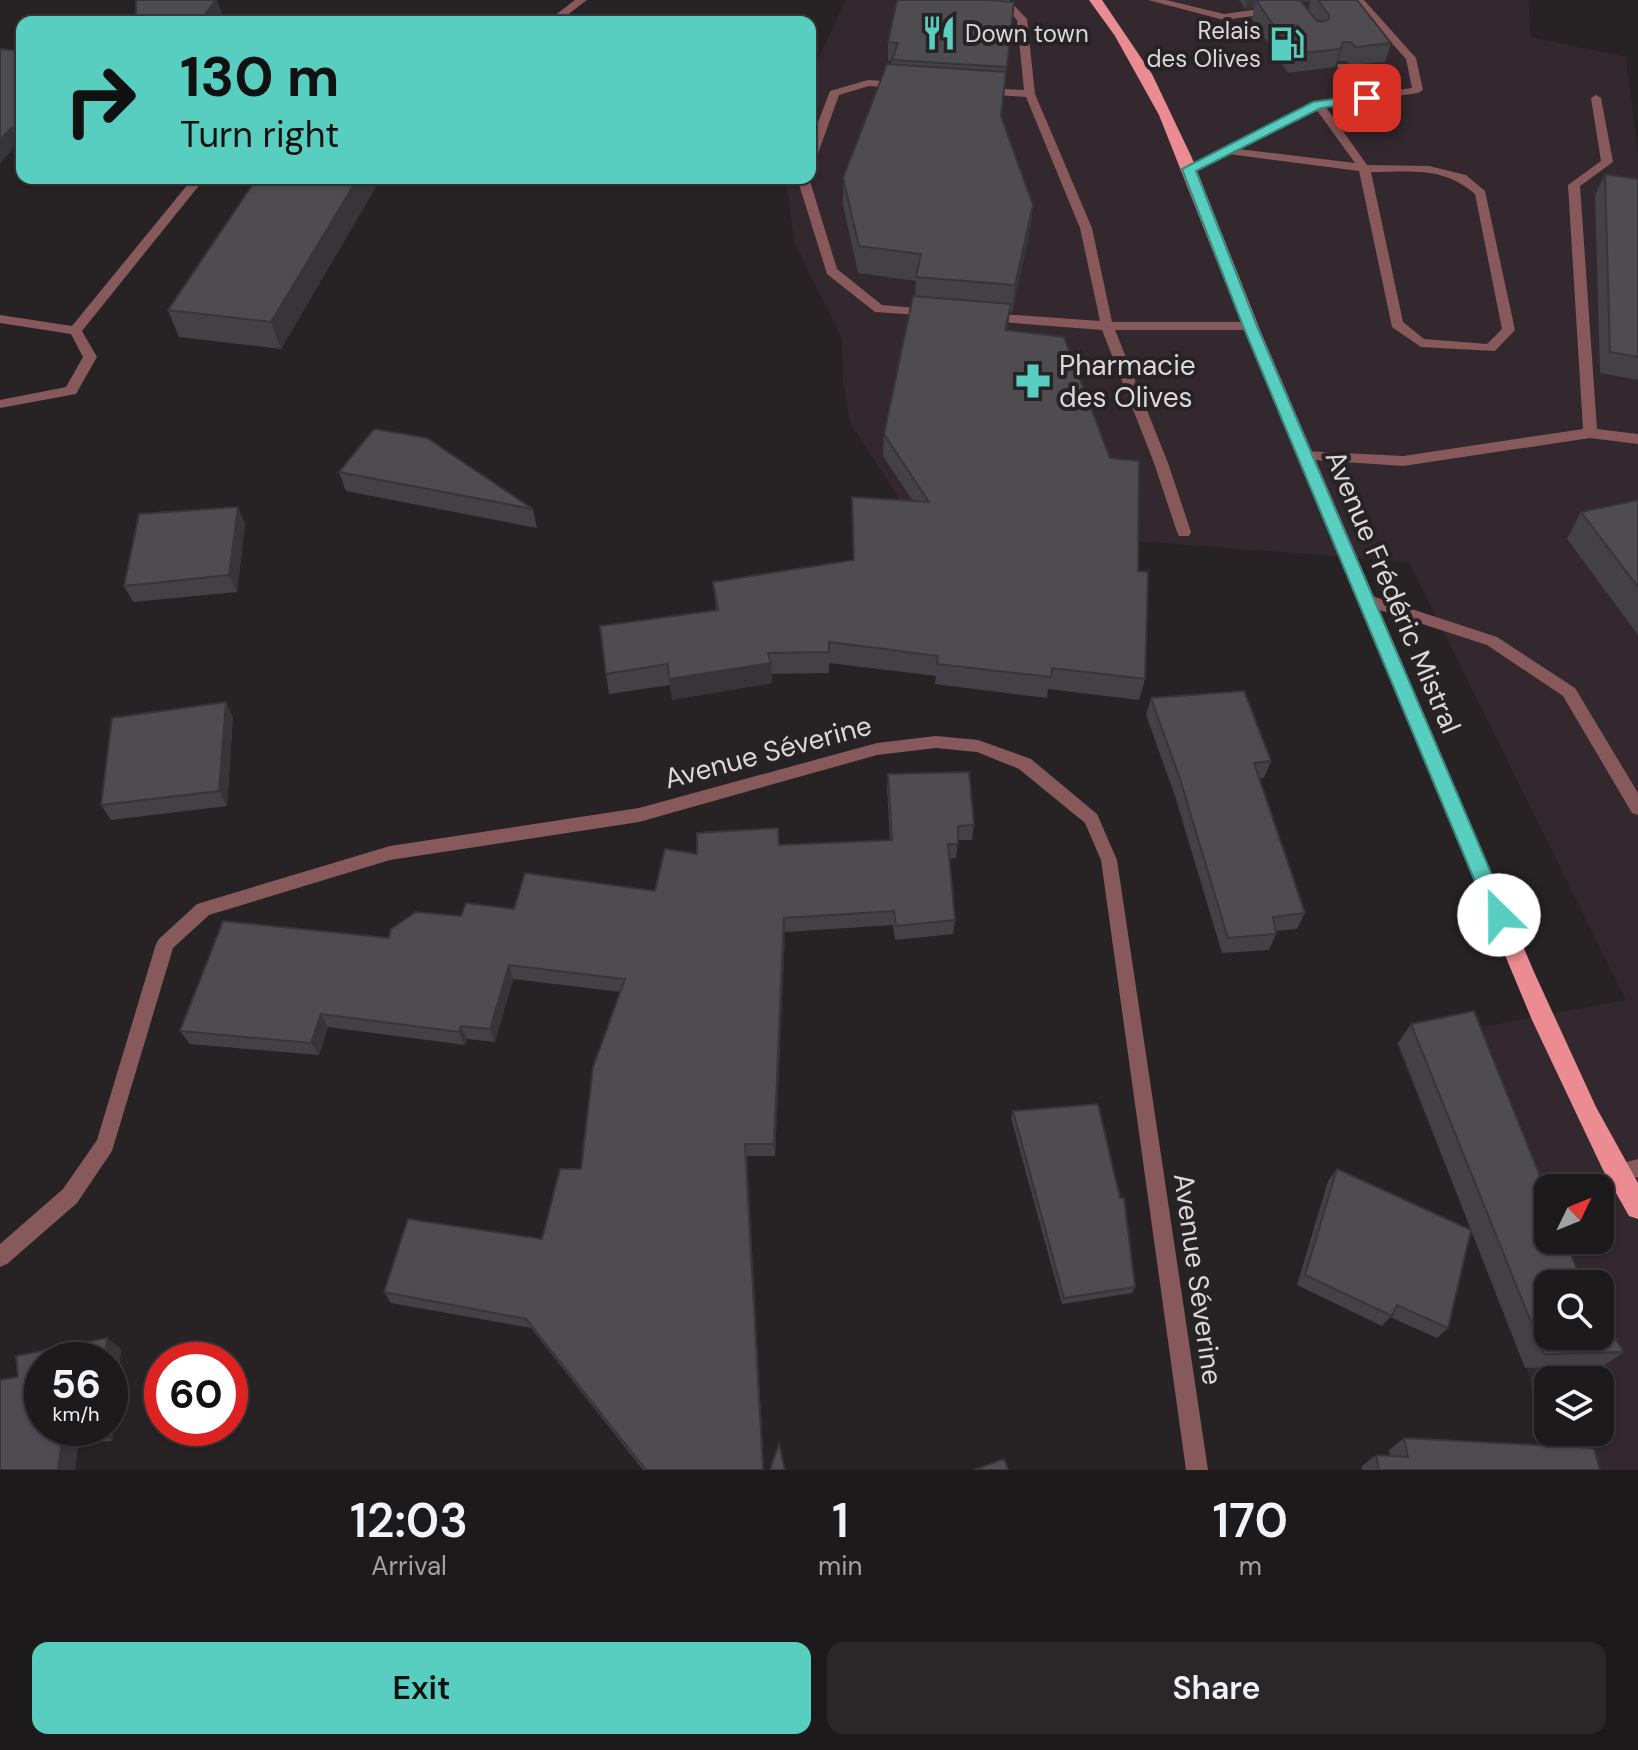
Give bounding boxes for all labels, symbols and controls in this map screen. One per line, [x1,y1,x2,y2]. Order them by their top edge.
restaurant icon: Down town [920,14,958,52]
place label: Relais des Olives [1146,15,1261,74]
place label: Down town [965,18,1089,49]
fuel station icon: Relais des Olives [1268,25,1306,63]
text: 130 m [180,40,339,113]
icon: right [48,48,152,152]
pin [1333,64,1401,132]
icon: arrive [1345,76,1389,120]
text: Turn right [180,111,339,158]
place label: Pharmacie des Olives [1059,347,1196,416]
pharmacy icon: Pharmacie des Olives [1014,362,1052,400]
street label: Avenue Frédéric Mistral [1317,445,1469,739]
street label: Avenue Séverine [660,707,876,797]
position arrow [1457,873,1541,957]
street label: Avenue Séverine [1165,1171,1231,1387]
north arrow [1534,1174,1614,1254]
map controls [1534,1174,1614,1446]
button: search [1534,1270,1614,1350]
speed limit sign: 60 [144,1342,248,1446]
text: 56 [51,1358,101,1410]
button: layers [1534,1366,1614,1446]
text: km/h [52,1401,100,1427]
text: 12:03 [350,1489,468,1552]
text: 1 [832,1489,849,1552]
text: 170 [1212,1489,1288,1552]
text: Arrival [371,1549,447,1583]
text: min [818,1549,862,1583]
text: m [1239,1549,1262,1583]
button: Exit [32,1642,811,1734]
button: Share [827,1642,1606,1734]

